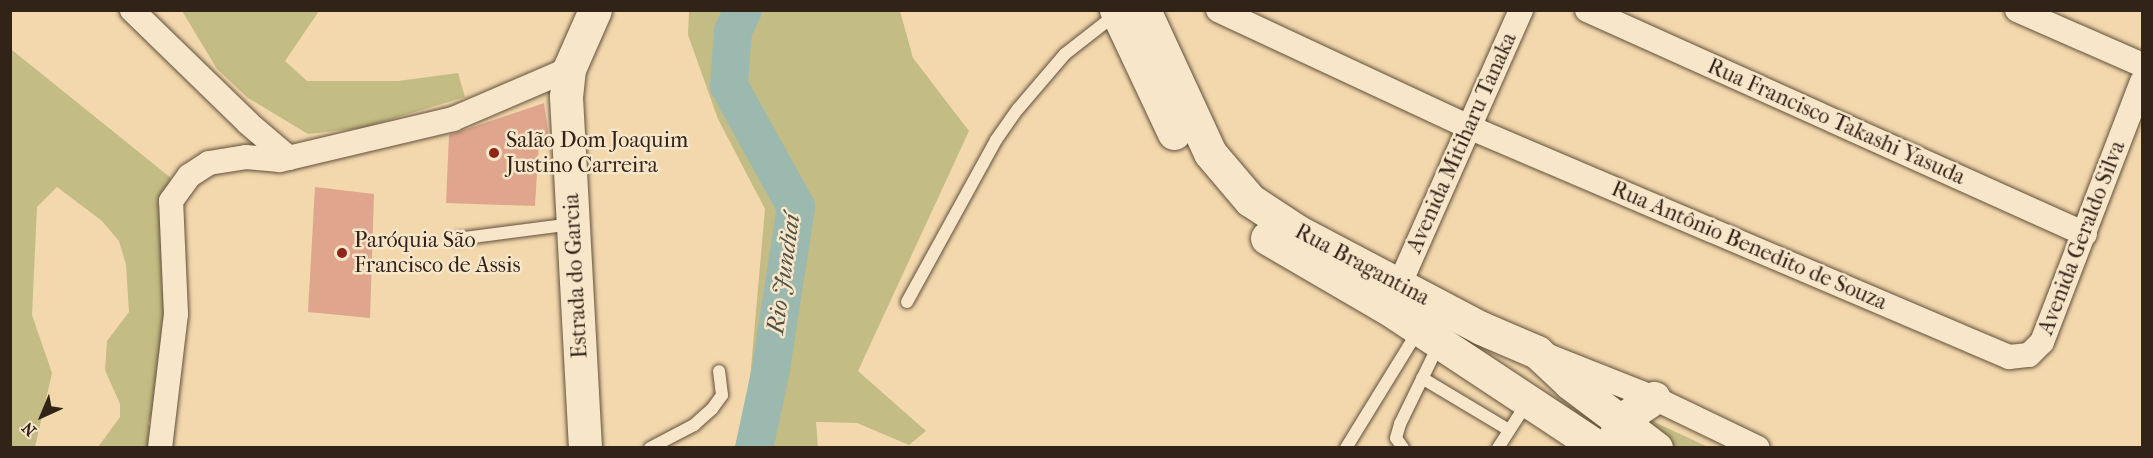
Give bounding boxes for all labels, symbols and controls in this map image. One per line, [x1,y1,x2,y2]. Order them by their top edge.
street label: Avenida Mitiharu Tanaka [1401,29,1523,257]
street label: Rua Francisco Takashi Yasuda [1703,53,1969,191]
place label: Salão Dom Joaquim Justino Carreira [506,127,688,178]
street label: Avenida Geraldo Silva [2033,137,2131,339]
marker: Salão Dom Joaquim Justino Carreira [487,146,501,160]
street label: Rua Antônio Benedito de Souza [1607,176,1891,316]
street label: Estrada do Garcia [558,193,594,359]
water label: Rio Jundiaí [761,212,807,336]
street label: Rua Bragantina [1290,218,1434,312]
place label: Paróquia São Francisco de Assis [354,227,521,278]
marker: Paróquia São Francisco de Assis [335,246,349,260]
north arrow [12,386,72,446]
text: N [18,418,40,440]

